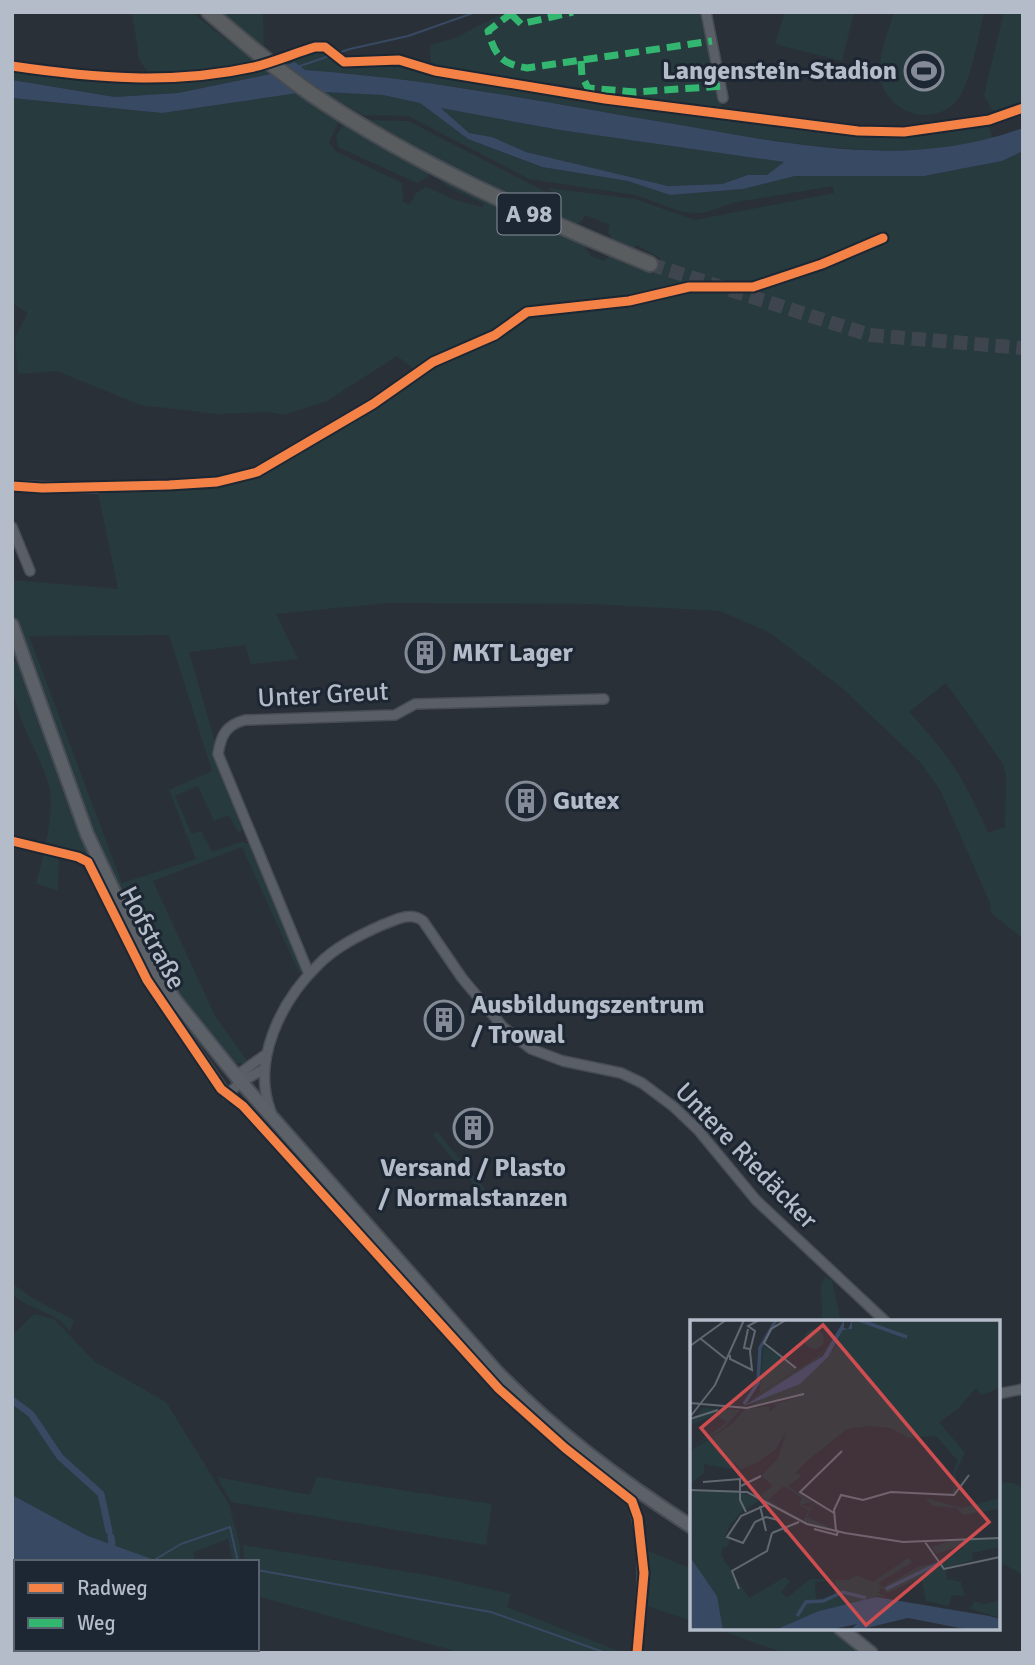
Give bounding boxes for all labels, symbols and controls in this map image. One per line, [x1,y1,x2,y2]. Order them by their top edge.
sports icon: Langenstein-Stadion [903,50,945,92]
place label: Langenstein-Stadion [662,55,897,87]
road number: A 98 [498,194,560,234]
building icon: MKT Lager [404,632,446,674]
place label: MKT Lager [452,637,573,669]
street label: Unter Greut [257,676,389,714]
building icon: Gutex [505,780,547,822]
place label: Gutex [553,785,620,817]
street label: Hofstraße [112,881,192,995]
place label: Ausbildungszentrum / Trowal [471,989,705,1051]
building icon: Ausbildungszentrum / Trowal [423,999,465,1041]
street label: Untere Riedäcker [668,1076,824,1236]
building icon: Versand / Plasto / Normalstanzen [452,1107,494,1149]
place label: Versand / Plasto / Normalstanzen [378,1152,568,1214]
inset map [690,1320,1000,1630]
legend [14,1560,259,1651]
text: Radweg [77,1575,148,1601]
text: Weg [77,1610,116,1636]

